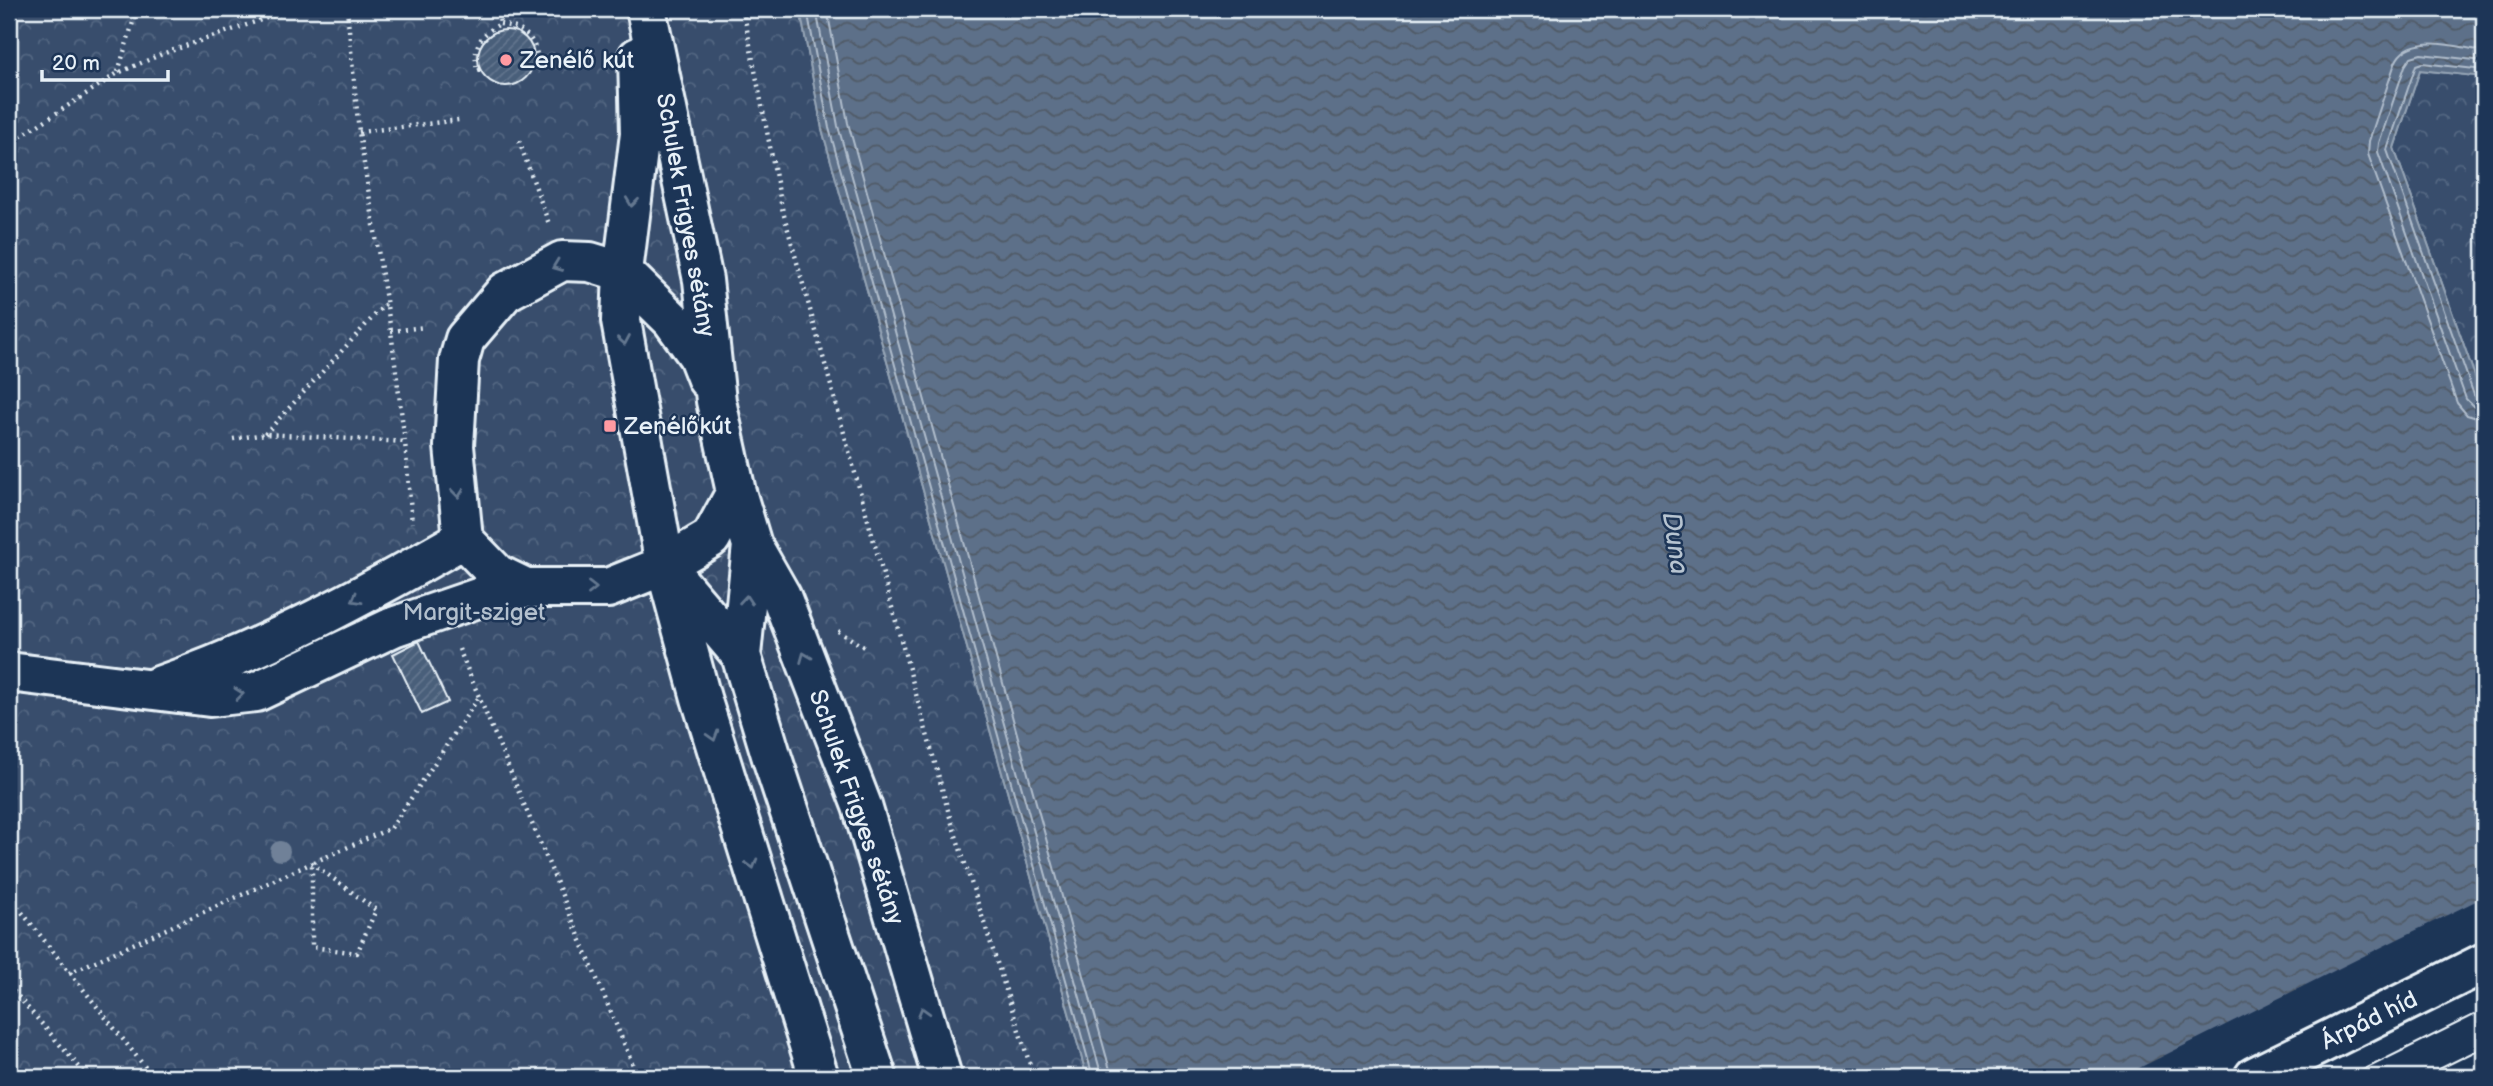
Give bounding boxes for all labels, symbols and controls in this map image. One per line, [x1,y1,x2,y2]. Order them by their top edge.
scale bar [42,38,168,82]
place label: Zenélő kút [519,46,635,75]
text: 20 m [52,51,100,76]
marker: Zenélő kút [498,52,514,68]
street label: Schulek Frigyes sétány [650,91,721,339]
one-way arrow [624,196,639,208]
one-way arrow [552,257,564,271]
one-way arrow [616,334,631,346]
place label: Zenélőkút [623,412,732,441]
marker: Zenélőkút [602,418,618,434]
one-way arrow [450,487,465,498]
water label: Duna [1655,510,1694,576]
one-way arrow [587,580,598,596]
one-way arrow [351,591,364,604]
one-way arrow [739,594,754,606]
park label: Margit-sziget [403,598,546,627]
one-way arrow [800,651,814,663]
one-way arrow [233,686,245,701]
street label: Schulek Frigyes sétány [803,686,910,929]
one-way arrow [704,730,719,742]
one-way arrow [744,858,758,870]
street label: Árpád híd [2316,984,2422,1056]
one-way arrow [917,1006,932,1018]

